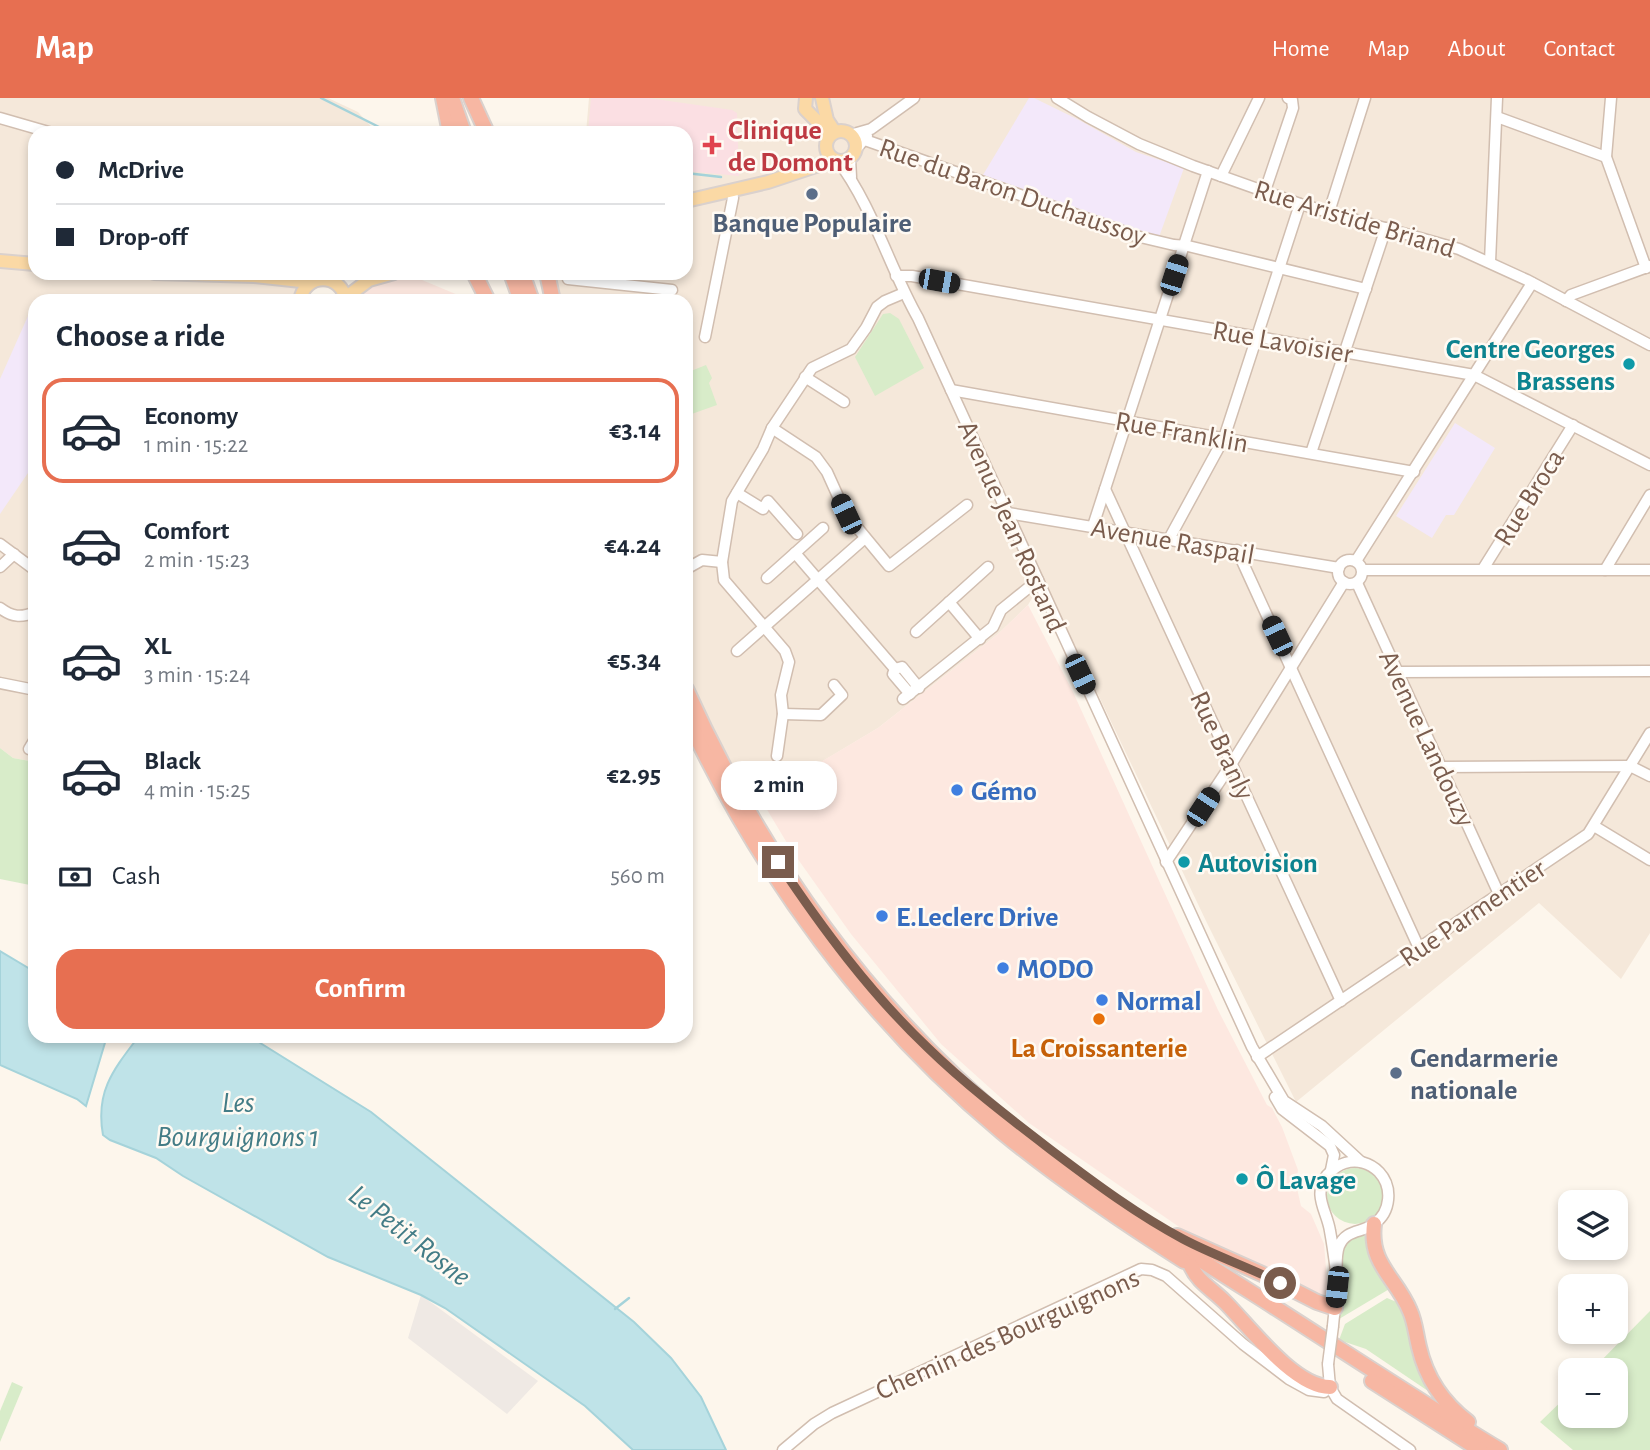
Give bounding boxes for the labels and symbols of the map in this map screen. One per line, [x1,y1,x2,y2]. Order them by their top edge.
place label: Clinique de Domont [728,117,853,177]
street label: Rue du Baron Duchaussoy [875,134,1149,252]
marker: Clinique de Domont [702,135,722,155]
street label: Rue Aristide Briand [1250,176,1458,264]
marker: Banque Populaire [804,186,820,202]
place label: Banque Populaire [712,210,912,238]
car [1158,252,1191,298]
car [917,267,962,295]
street label: Rue Lavoisier [1210,317,1355,369]
place label: Centre Georges Brassens [1446,336,1615,396]
marker: Centre Georges Brassens [1621,356,1637,372]
street label: Rue Franklin [1113,407,1250,458]
street label: Avenue Jean Rostand [952,417,1070,637]
street label: Rue Broca [1489,445,1570,551]
car [828,491,865,537]
street label: Avenue Raspail [1089,514,1257,570]
car [1259,613,1296,659]
street label: Avenue Landouzy [1373,646,1479,831]
car [1062,651,1099,697]
street label: Rue Branly [1184,687,1258,804]
callout: 2 min [720,760,836,810]
place label: Gémo [971,778,1037,806]
marker: Gémo [949,782,965,798]
car [1183,784,1224,830]
route end [762,846,794,878]
place label: Autovision [1198,850,1318,878]
marker: Autovision [1176,854,1192,870]
street label: Rue Parmentier [1395,855,1551,973]
place label: E.Leclerc Drive [896,904,1058,932]
marker: E.Leclerc Drive [874,908,890,924]
place label: MODO [1017,956,1094,984]
marker: MODO [995,960,1011,976]
place label: Normal [1116,988,1202,1016]
marker: Normal [1094,992,1110,1008]
marker: La Croissanterie [1091,1011,1107,1027]
place label: La Croissanterie [1010,1035,1188,1063]
place label: Gendarmerie nationale [1410,1045,1558,1105]
marker: Gendarmerie nationale [1388,1065,1404,1081]
water label: Les Bourguignons 1 [157,1088,319,1152]
place label: Ô Lavage [1256,1164,1356,1195]
marker: Ô Lavage [1234,1171,1250,1187]
water label: Le Petit Rosne [343,1179,476,1292]
street label: Chemin des Bourguignons [872,1264,1144,1406]
car [1325,1265,1350,1309]
route start [1264,1267,1296,1299]

